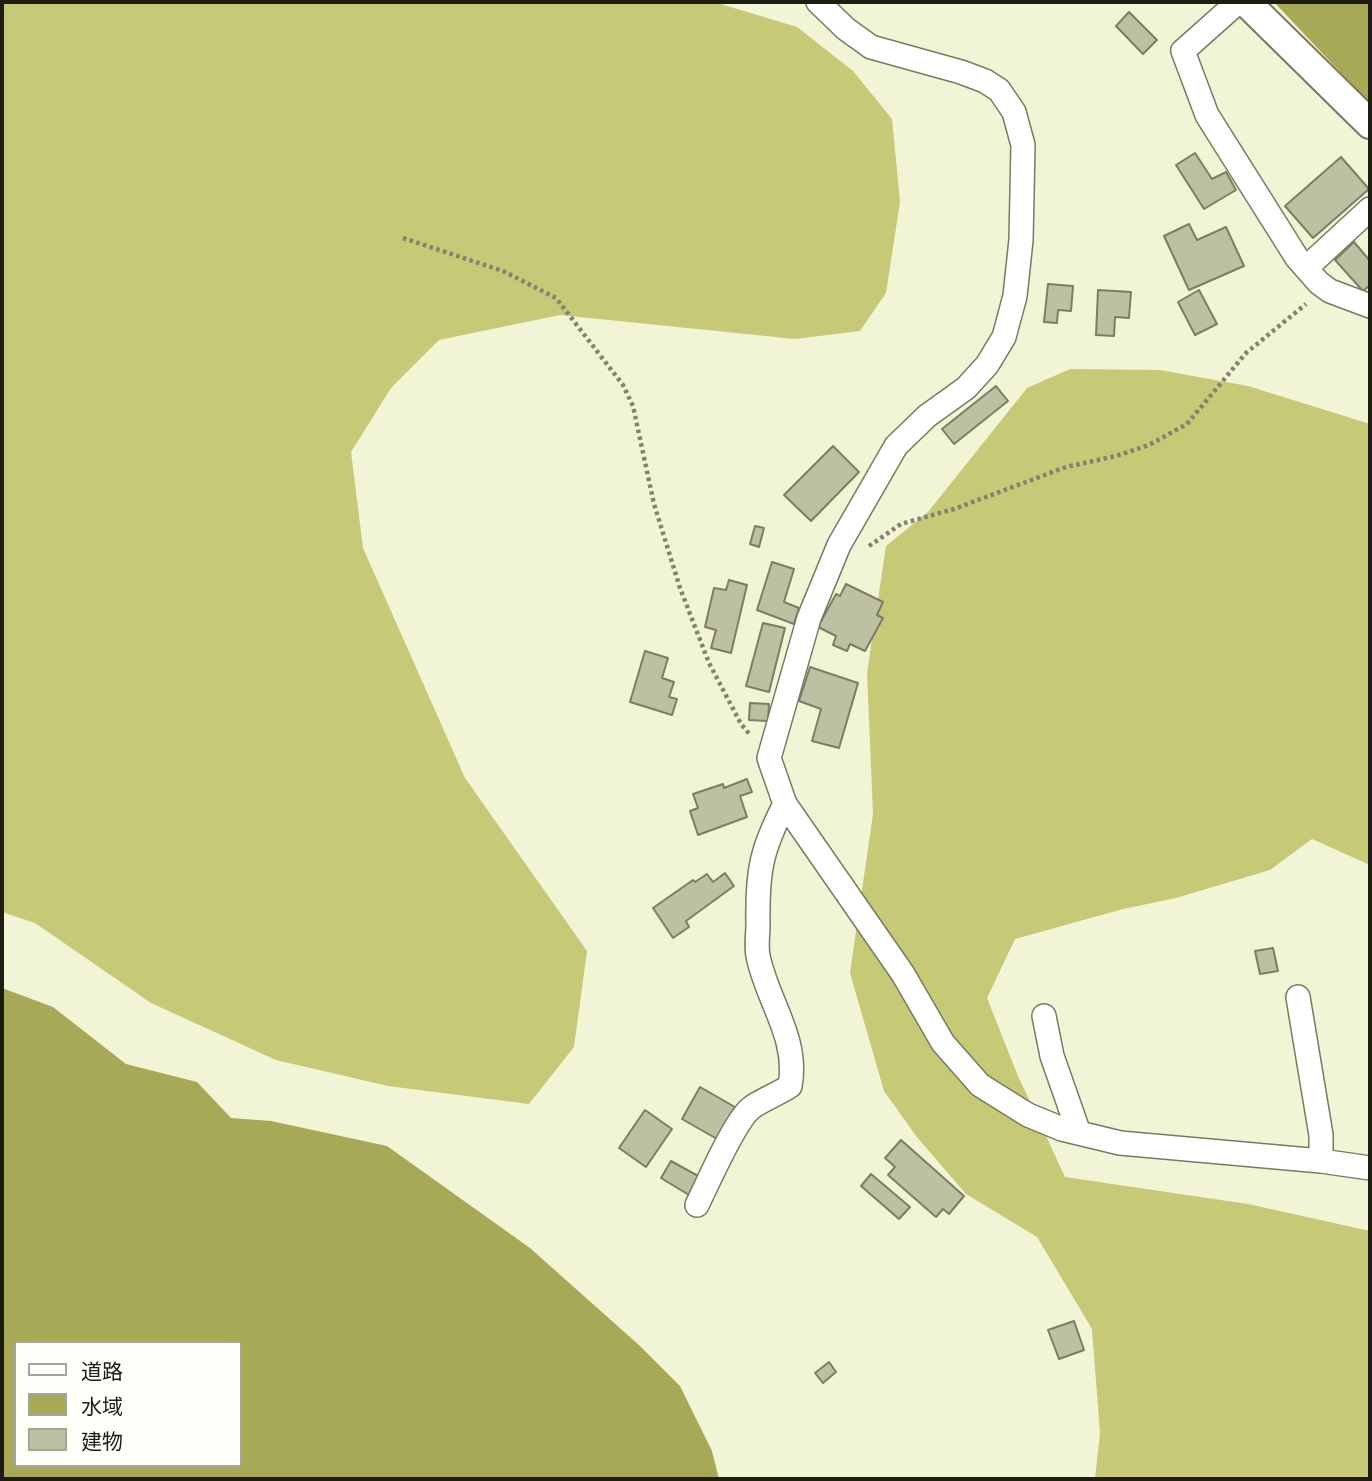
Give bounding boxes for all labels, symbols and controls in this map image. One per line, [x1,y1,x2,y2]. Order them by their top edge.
legend [14,1341,242,1467]
text: 道路 [81,1360,123,1384]
text: 水域 [81,1395,123,1419]
text: 建物 [81,1430,123,1454]

